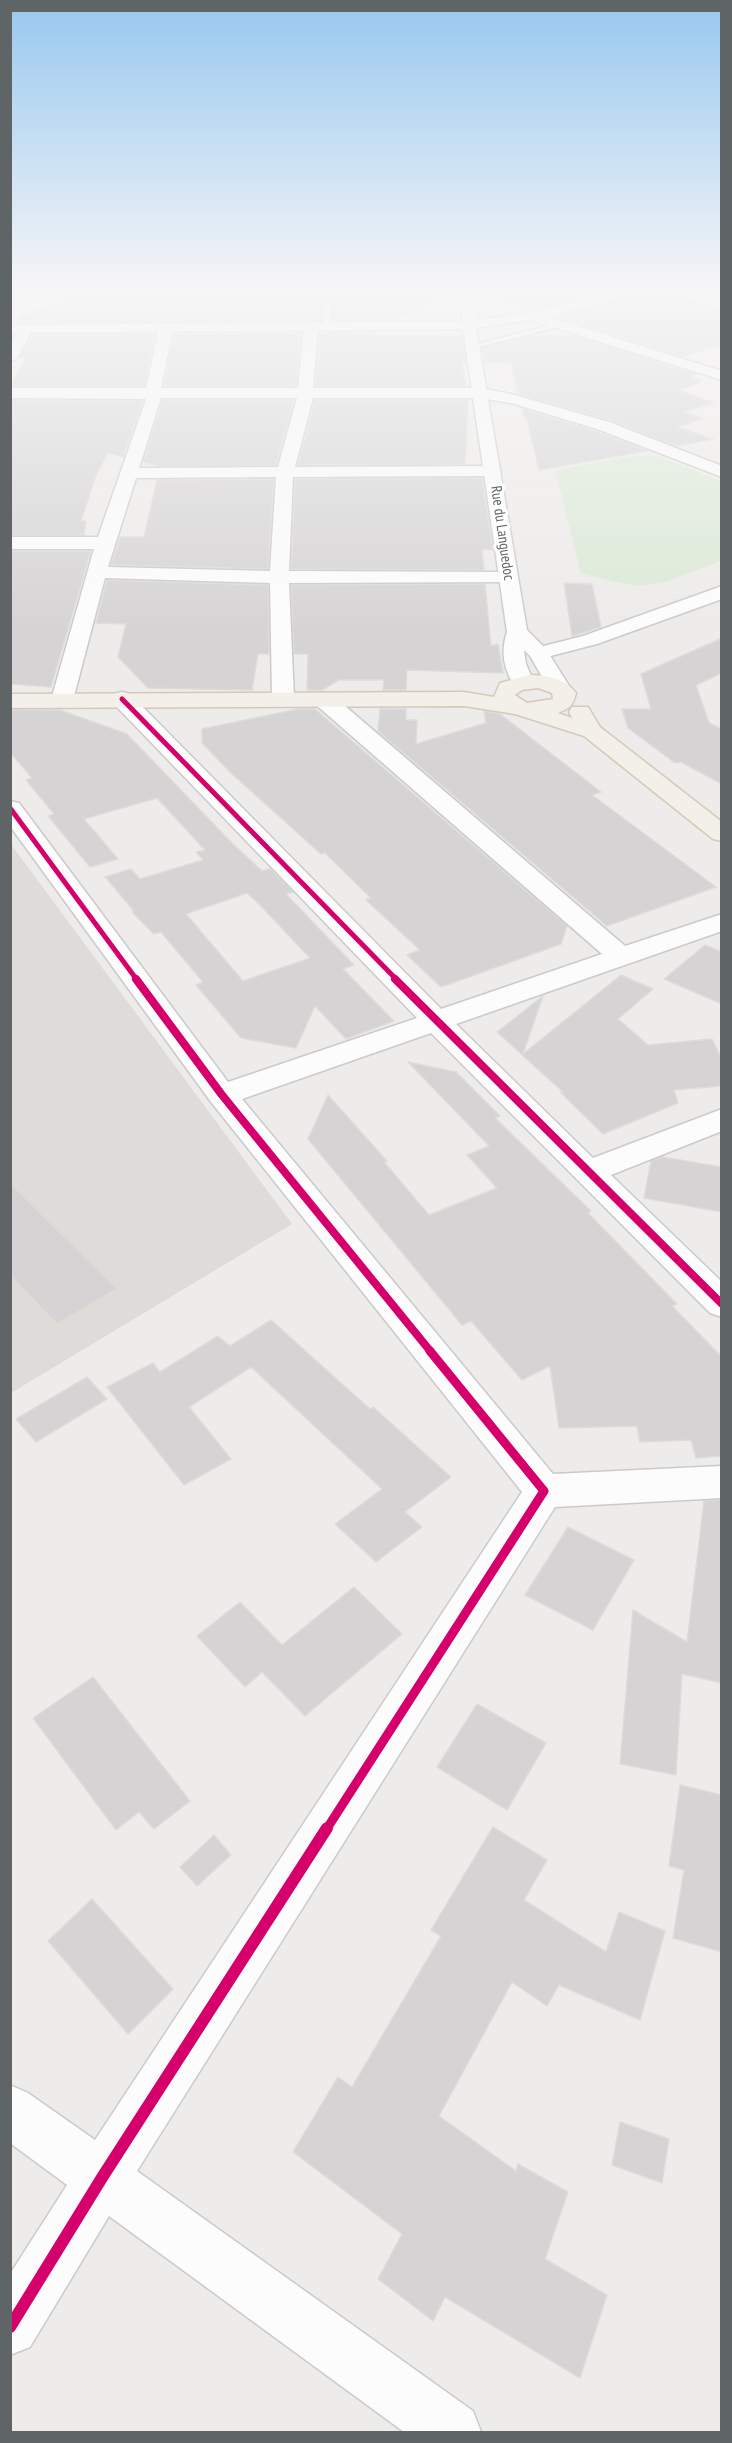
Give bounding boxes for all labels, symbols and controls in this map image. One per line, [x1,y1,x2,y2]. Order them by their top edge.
street label: Rue du Languedoc [486,485,518,581]

